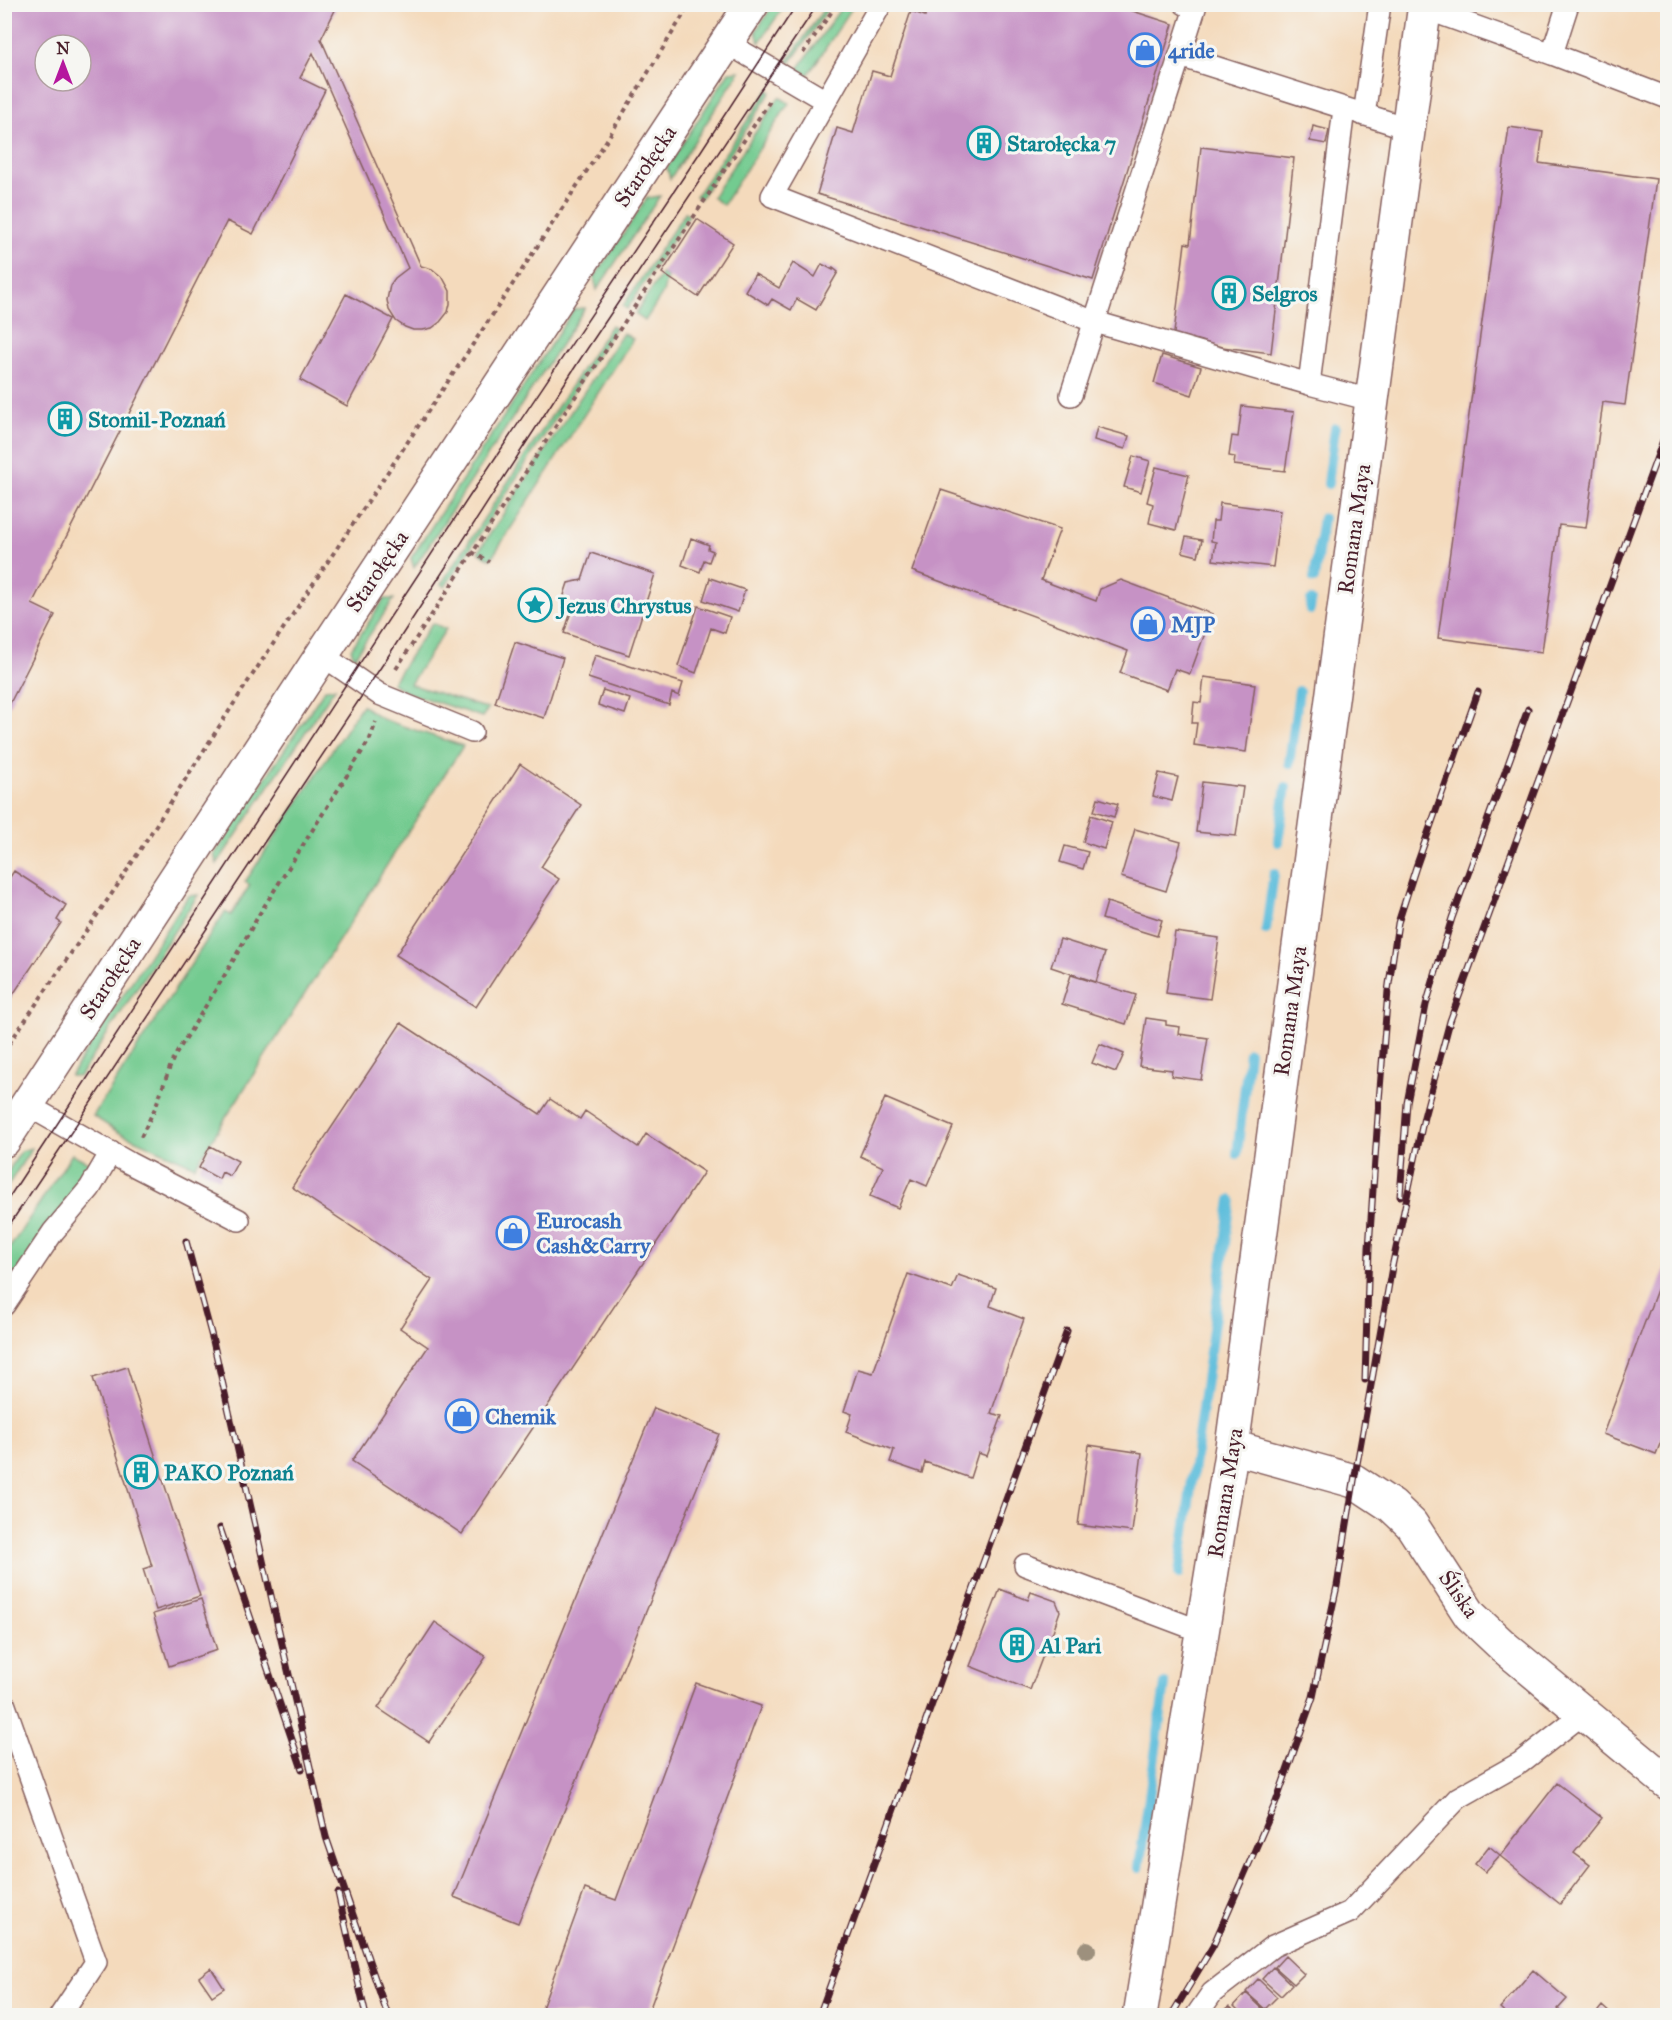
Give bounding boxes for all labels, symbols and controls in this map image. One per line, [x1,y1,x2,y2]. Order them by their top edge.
shop icon: 4ride [1127,32,1163,68]
north arrow [33,33,93,93]
place label: 4ride [1168,37,1215,64]
text: N [56,39,70,58]
street label: Starołęcka [608,119,683,212]
building icon: Starołęcka 7 [966,125,1002,161]
place label: Starołęcka 7 [1007,130,1117,157]
building icon: Selgros [1211,275,1247,311]
place label: Selgros [1252,280,1317,307]
building icon: Stomil-Poznań [47,401,83,437]
place label: Stomil-Poznań [88,406,226,433]
street label: Romana Maya [1331,461,1377,596]
street label: Starołęcka [340,524,415,617]
place icon: Jezus Chrystus [517,587,553,623]
place label: Jezus Chrystus [555,592,692,620]
shop icon: MJP [1130,606,1166,642]
place label: MJP [1171,611,1216,639]
street label: Starołęcka [73,931,147,1024]
street label: Romana Maya [1267,943,1313,1078]
place label: Eurocash Cash&Carry [536,1207,652,1259]
shop icon: Eurocash Cash&Carry [495,1215,531,1251]
shop icon: Chemik [444,1398,480,1434]
place label: Chemik [485,1403,557,1430]
street label: Romana Maya [1201,1425,1249,1560]
building icon: PAKO Poznań [123,1454,159,1490]
place label: PAKO Poznań [164,1459,294,1486]
street label: Śliska [1433,1565,1485,1624]
building icon: Al Pari [999,1627,1035,1663]
place label: Al Pari [1038,1632,1102,1659]

